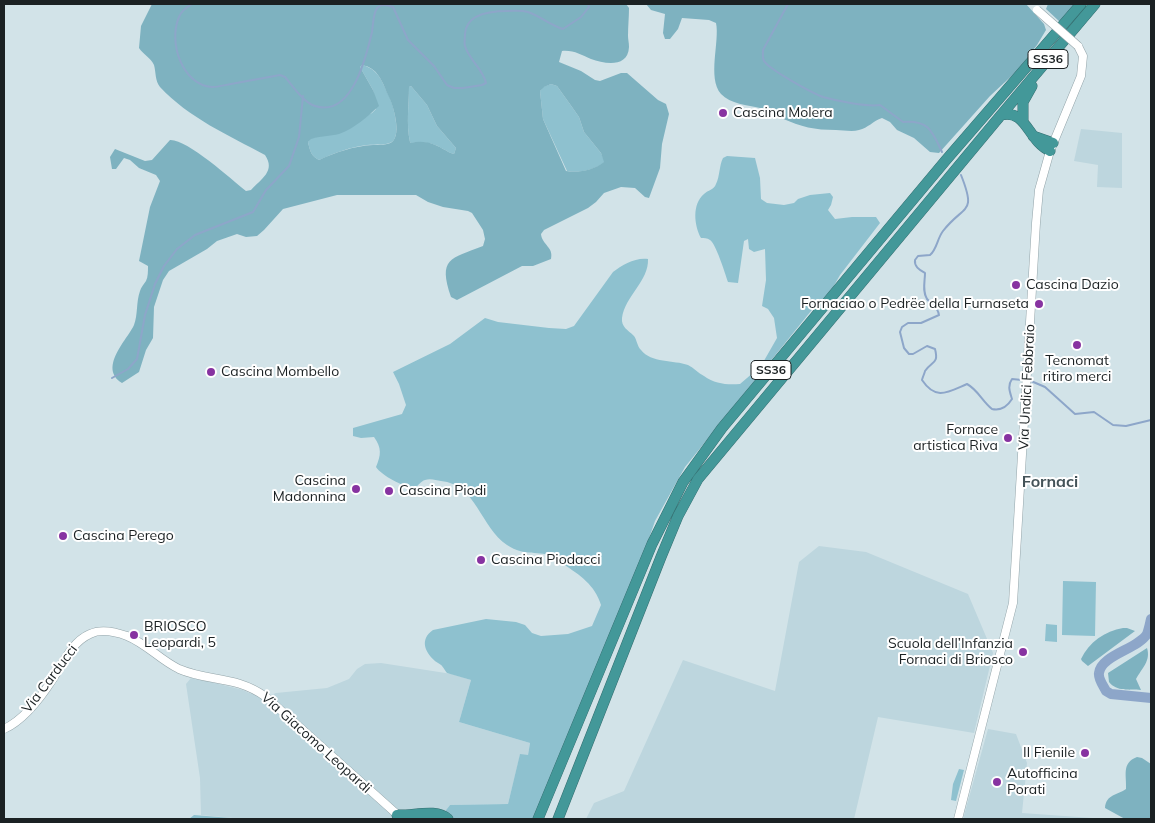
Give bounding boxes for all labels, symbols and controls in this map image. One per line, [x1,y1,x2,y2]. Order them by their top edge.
road number: SS36 [1028,50,1068,68]
place label: Cascina Molera [733,105,833,121]
marker: Cascina Molera [717,107,729,119]
place label: Cascina Dazio [1026,277,1119,293]
marker: Cascina Dazio [1010,279,1022,291]
place label: Fornaciao o Pedrëe della Furnaseta [801,296,1029,312]
marker: Fornaciao o Pedrëe della Furnaseta [1033,298,1045,310]
street label: Via Undici Febbraio [1015,324,1039,450]
marker: Tecnomat ritiro merci [1071,339,1083,351]
place label: Tecnomat ritiro merci [1043,353,1111,386]
road number: SS36 [751,360,791,380]
place label: Cascina Mombello [221,364,339,380]
marker: Cascina Mombello [205,366,217,378]
place label: Fornace artistica Riva [913,422,998,454]
marker: Fornace artistica Riva [1002,432,1014,444]
district label: Fornaci [1022,472,1078,492]
place label: Cascina Madonnina [273,473,346,506]
marker: Cascina Madonnina [350,483,362,495]
place label: Cascina Piodi [399,483,486,499]
marker: Cascina Piodi [383,485,395,497]
place label: Cascina Perego [73,528,174,544]
marker: Cascina Perego [57,530,69,542]
place label: Cascina Piodacci [491,552,601,568]
marker: Cascina Piodacci [475,554,487,566]
place label: BRIOSCO Leopardi, 5 [144,619,216,652]
marker: BRIOSCO Leopardi, 5 [128,629,140,641]
place label: Scuola dell’Infanzia Fornaci di Briosco [888,636,1013,669]
street label: Via Carducci [19,641,81,717]
marker: Scuola dell’Infanzia Fornaci di Briosco [1017,646,1029,658]
street label: Via Giacomo Leopardi [257,689,375,797]
place label: Il Fienile [1023,745,1075,761]
marker: Il Fienile [1079,747,1091,759]
place label: Autofficina Porati [1007,766,1078,799]
marker: Autofficina Porati [991,776,1003,788]

